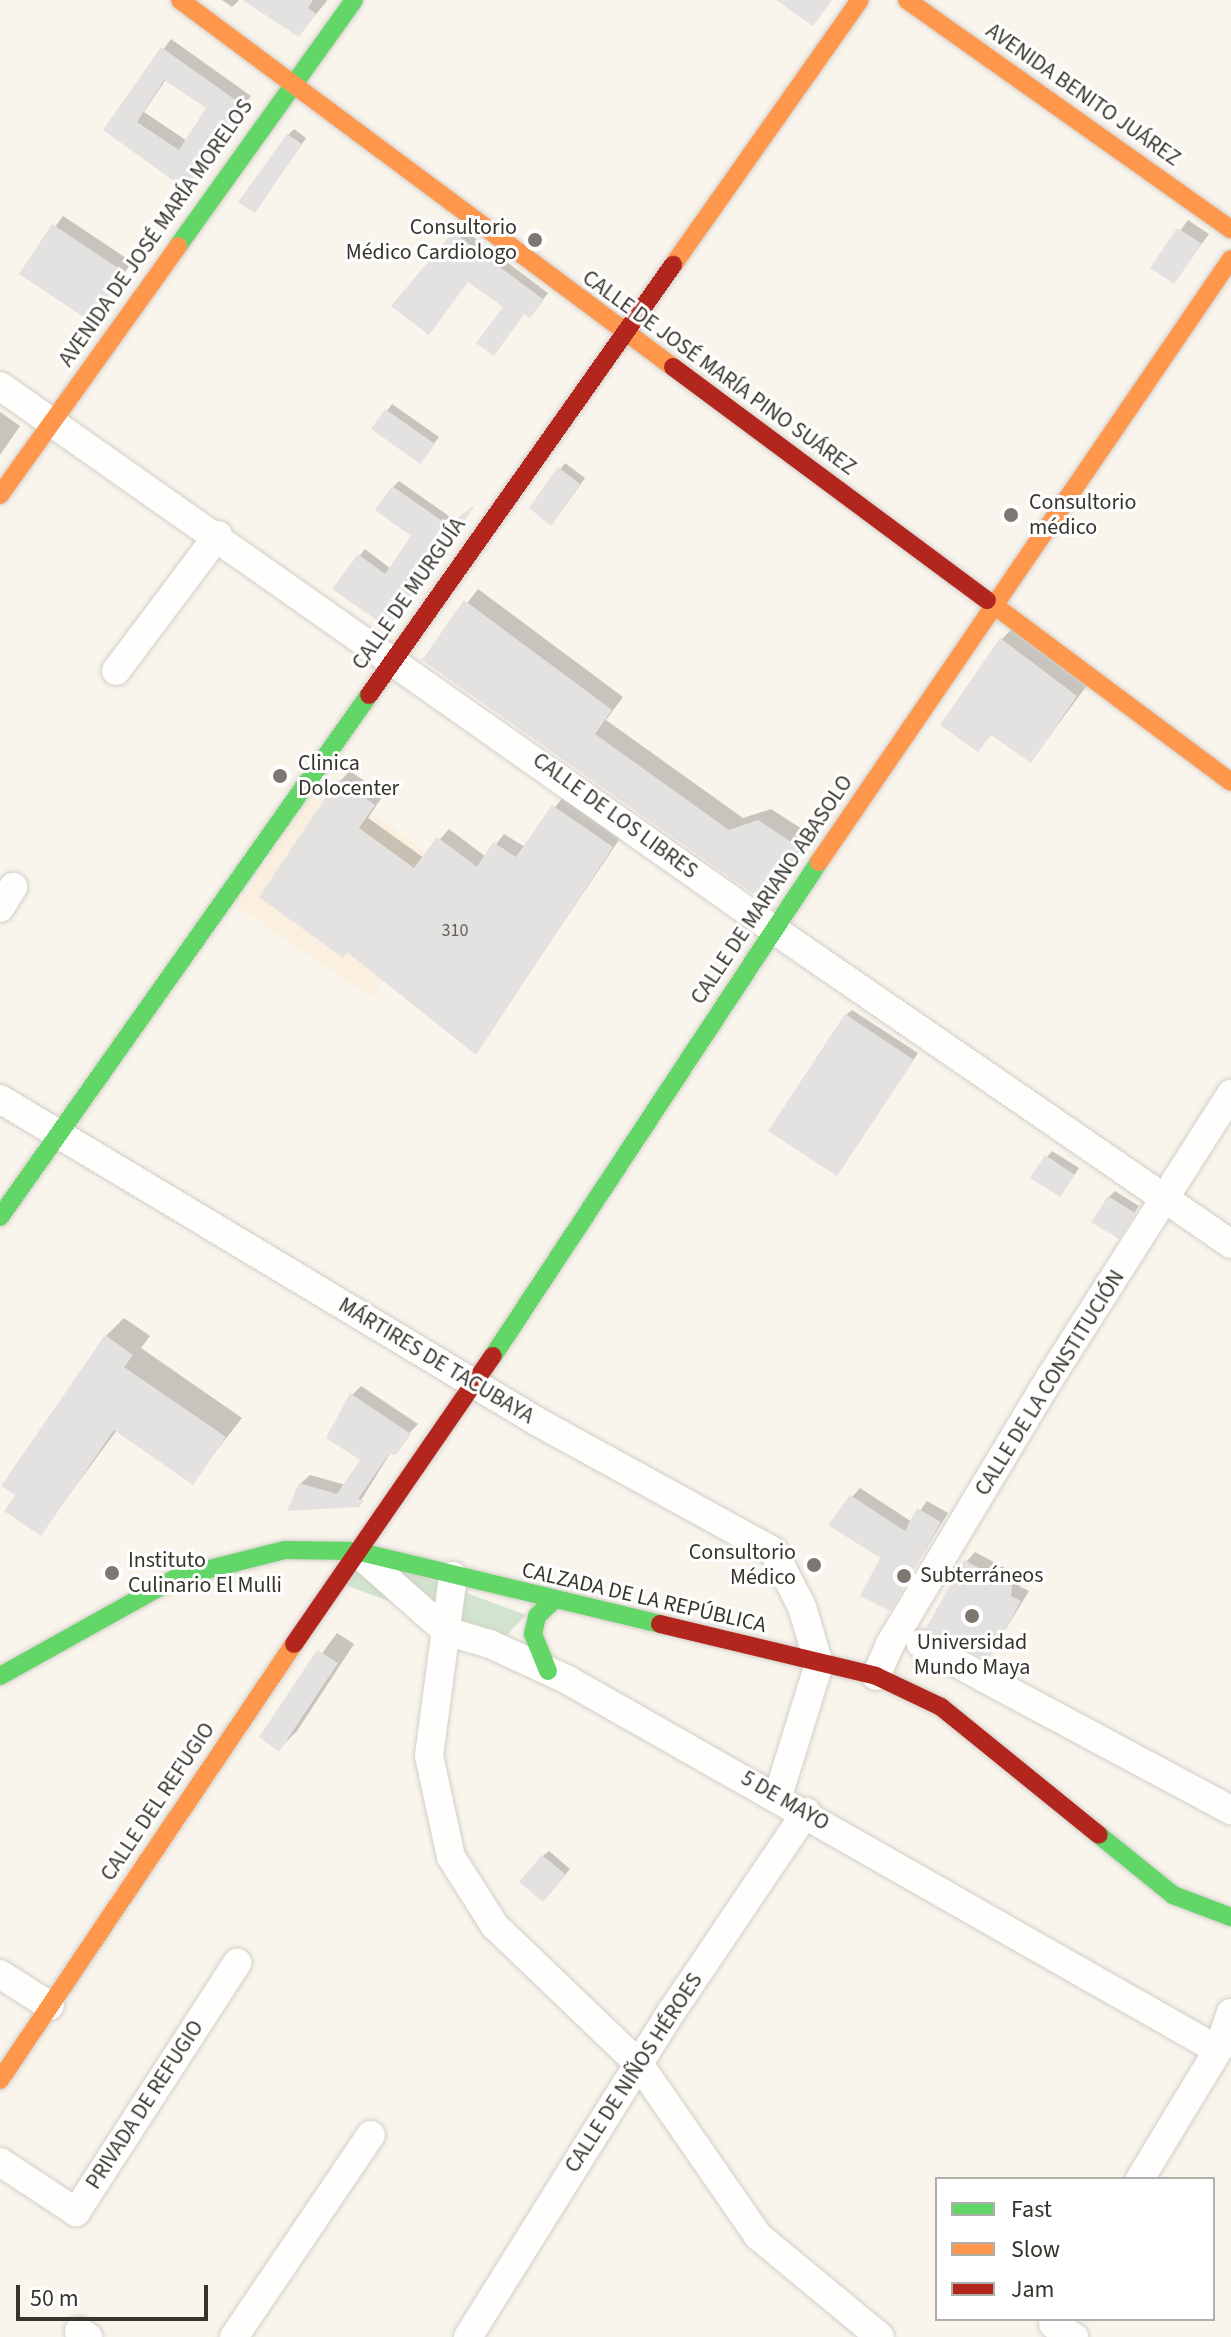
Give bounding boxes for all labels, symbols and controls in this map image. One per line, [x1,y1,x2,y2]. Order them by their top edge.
street label: AVENIDA BENITO JUÁREZ [981,18,1185,172]
street label: AVENIDA DE JOSÉ MARÍA MORELOS [53,94,259,372]
place label: Consultorio Médico Cardiologo [346,214,517,266]
marker: Consultorio Médico Cardiologo [524,229,546,251]
street label: CALLE DE JOSÉ MARÍA PINO SUÁREZ [577,265,861,481]
place label: Consultorio médico [1029,489,1136,540]
marker: Consultorio médico [1000,504,1022,526]
street label: CALLE DE MURGUÍA [347,513,471,675]
street label: CALLE DE LOS LIBRES [527,747,703,885]
place label: Clinica Dolocenter [298,750,399,802]
marker: Clinica Dolocenter [269,765,291,787]
street label: CALLE DE MARIANO ABASOLO [685,770,859,1010]
house number: 310 [442,920,468,942]
street label: CALLE DE LA CONSTITUCIÓN [970,1265,1130,1501]
street label: MÁRTIRES DE TACUBAYA [333,1292,539,1430]
place label: Consultorio Médico [689,1539,796,1590]
place label: Instituto Culinario El Mulli [128,1547,282,1598]
marker: Consultorio Médico [803,1554,825,1576]
street label: CALZADA DE LA REPÚBLICA [519,1557,769,1639]
place label: Subterráneos [920,1563,1043,1589]
marker: Instituto Culinario El Mulli [103,1564,121,1582]
marker: Subterráneos [895,1567,913,1585]
marker: Universidad Mundo Maya [963,1607,981,1625]
place label: Universidad Mundo Maya [914,1629,1030,1680]
street label: CALLE DEL REFUGIO [95,1718,221,1886]
street label: 5 DE MAYO [736,1765,834,1837]
street label: CALLE DE NIÑOS HÉROES [560,1968,708,2178]
street label: PRIVADA DE REFUGIO [81,2016,209,2194]
legend [935,2177,1215,2321]
text: Fast [1011,2192,1052,2227]
text: Slow [1011,2232,1060,2267]
scale bar [20,2269,212,2319]
text: Jam [1011,2272,1055,2307]
text: 50 m [30,2281,79,2316]

